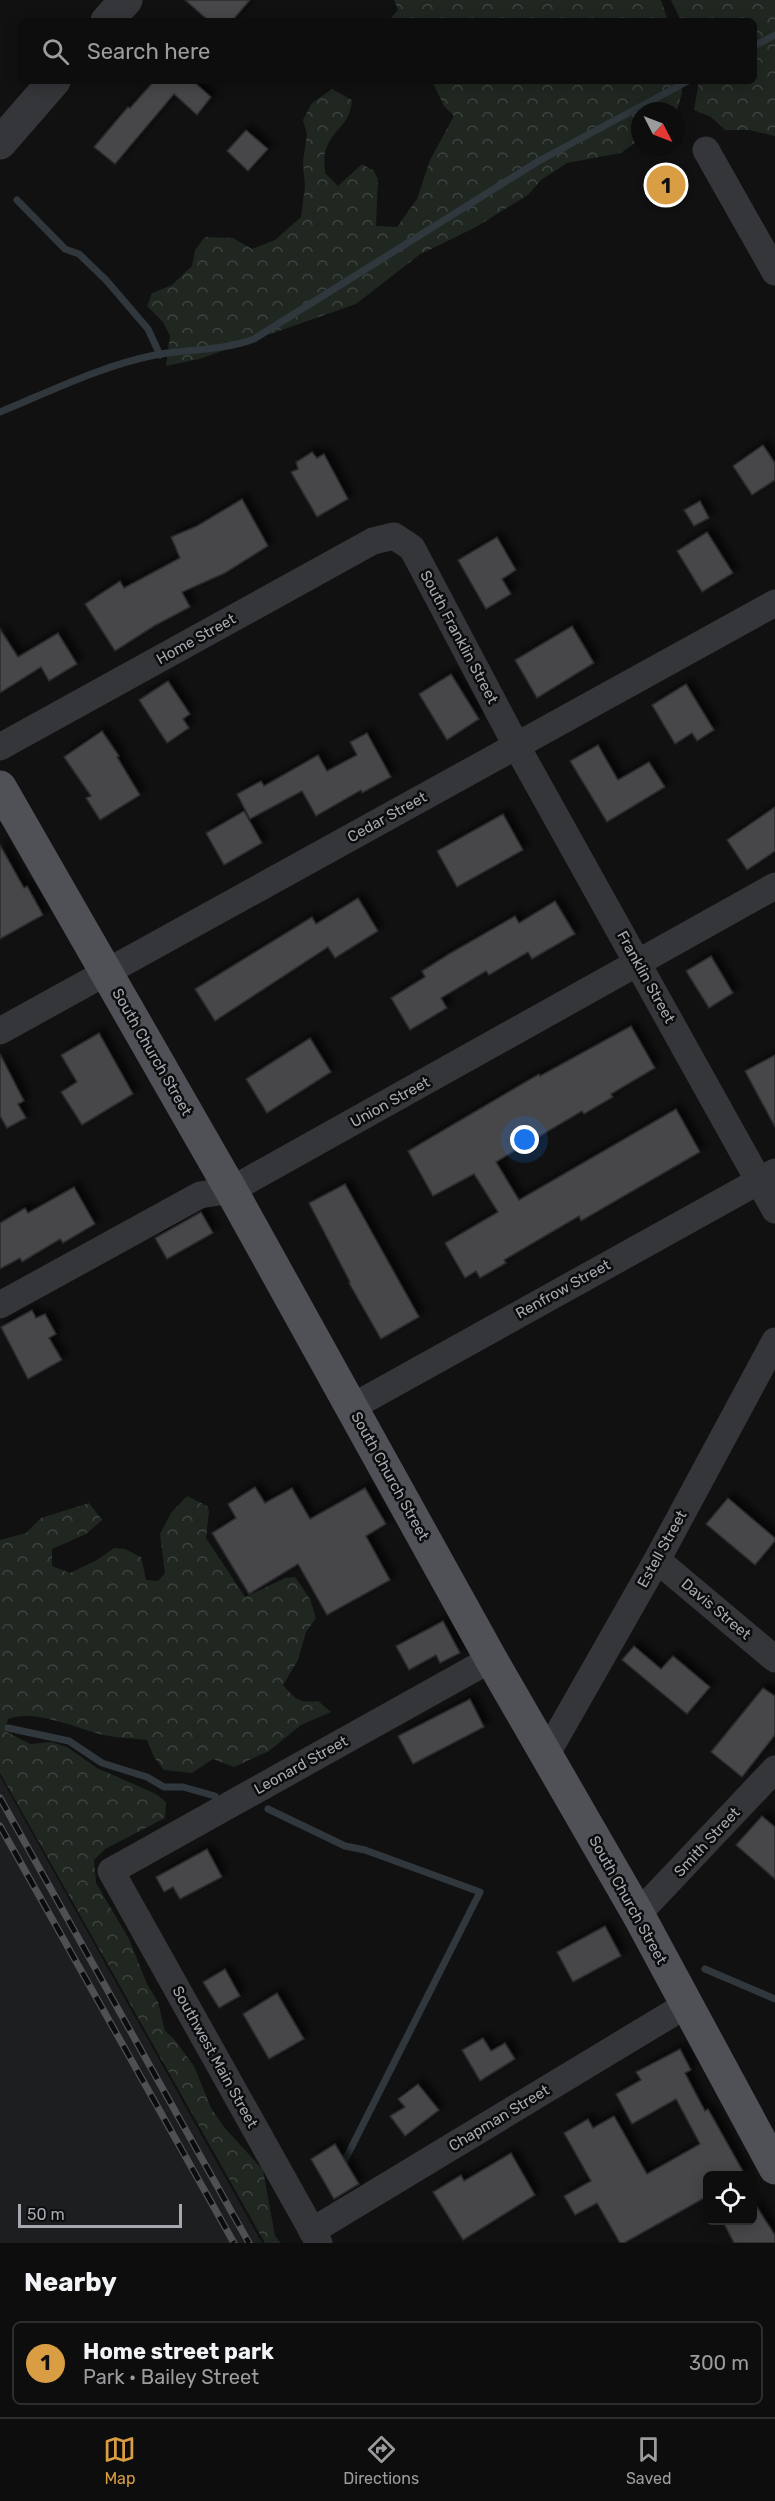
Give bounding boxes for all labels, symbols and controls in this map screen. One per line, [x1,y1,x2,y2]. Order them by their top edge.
search box [18,18,757,84]
icon: search [39,35,72,68]
text: Search here [87,38,210,65]
north arrow [631,102,685,156]
pin: 1 [646,162,686,207]
street label: South Franklin Street [416,567,502,707]
street label: Home Street [153,610,239,668]
street label: Cedar Street [344,788,430,846]
street label: Franklin Street [613,928,679,1026]
street label: South Church Street [108,985,196,1119]
street label: Union Street [347,1073,433,1131]
your location [510,1125,539,1154]
street label: Renfrow Street [512,1255,614,1322]
street label: South Church Street [347,1409,433,1543]
street label: Estell Street [633,1507,691,1591]
street label: Davis Street [678,1575,754,1643]
street label: Leonard Street [251,1732,351,1798]
street label: Smith Street [670,1803,744,1880]
street label: South Church Street [585,1833,671,1967]
street label: Southwest Main Street [169,1983,262,2131]
street label: Chapman Street [445,2081,553,2155]
map controls [703,2171,757,2225]
button: locate [703,2171,757,2225]
scale bar [18,2201,182,2228]
text: 50 m [27,2205,65,2224]
text: Nearby [24,2267,117,2298]
text: Home street park [83,2338,274,2365]
text: 1 [41,2351,50,2375]
text: 300 m [689,2351,749,2375]
text: Park · Bailey Street [83,2365,259,2389]
tab: Map [103,2433,136,2488]
tab: Directions [343,2433,419,2488]
tab: Saved [626,2433,672,2488]

